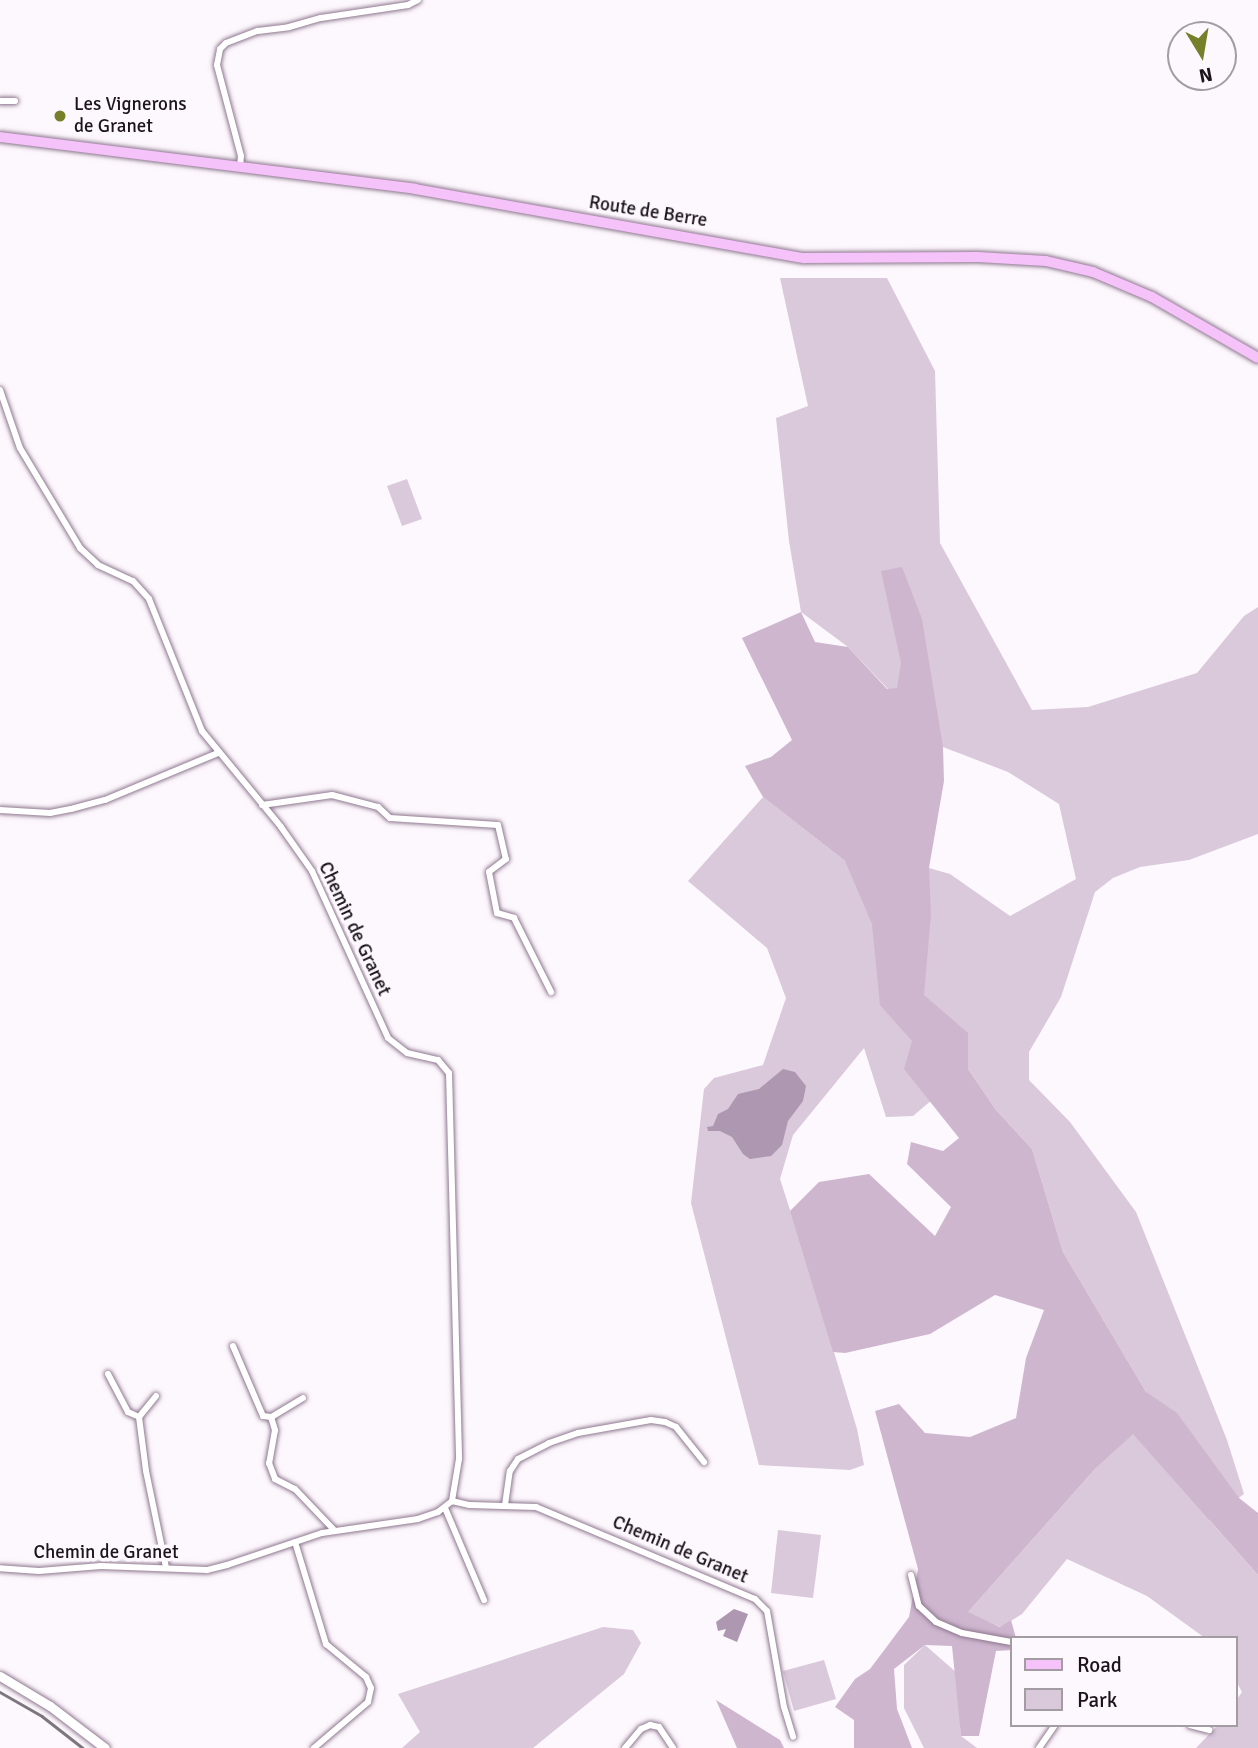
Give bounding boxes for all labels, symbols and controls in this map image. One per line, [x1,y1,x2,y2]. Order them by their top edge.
north arrow [1167,21,1237,91]
text: N [1197,62,1214,88]
place label: Les Vignerons de Granet [74,94,187,138]
marker: Les Vignerons de Granet [52,108,68,124]
street label: Route de Berre [587,191,709,233]
street label: Chemin de Granet [313,858,395,1000]
street label: Chemin de Granet [609,1511,751,1589]
street label: Chemin de Granet [33,1542,179,1564]
legend [1010,1636,1237,1727]
text: Road [1077,1652,1122,1678]
text: Park [1077,1687,1117,1713]

